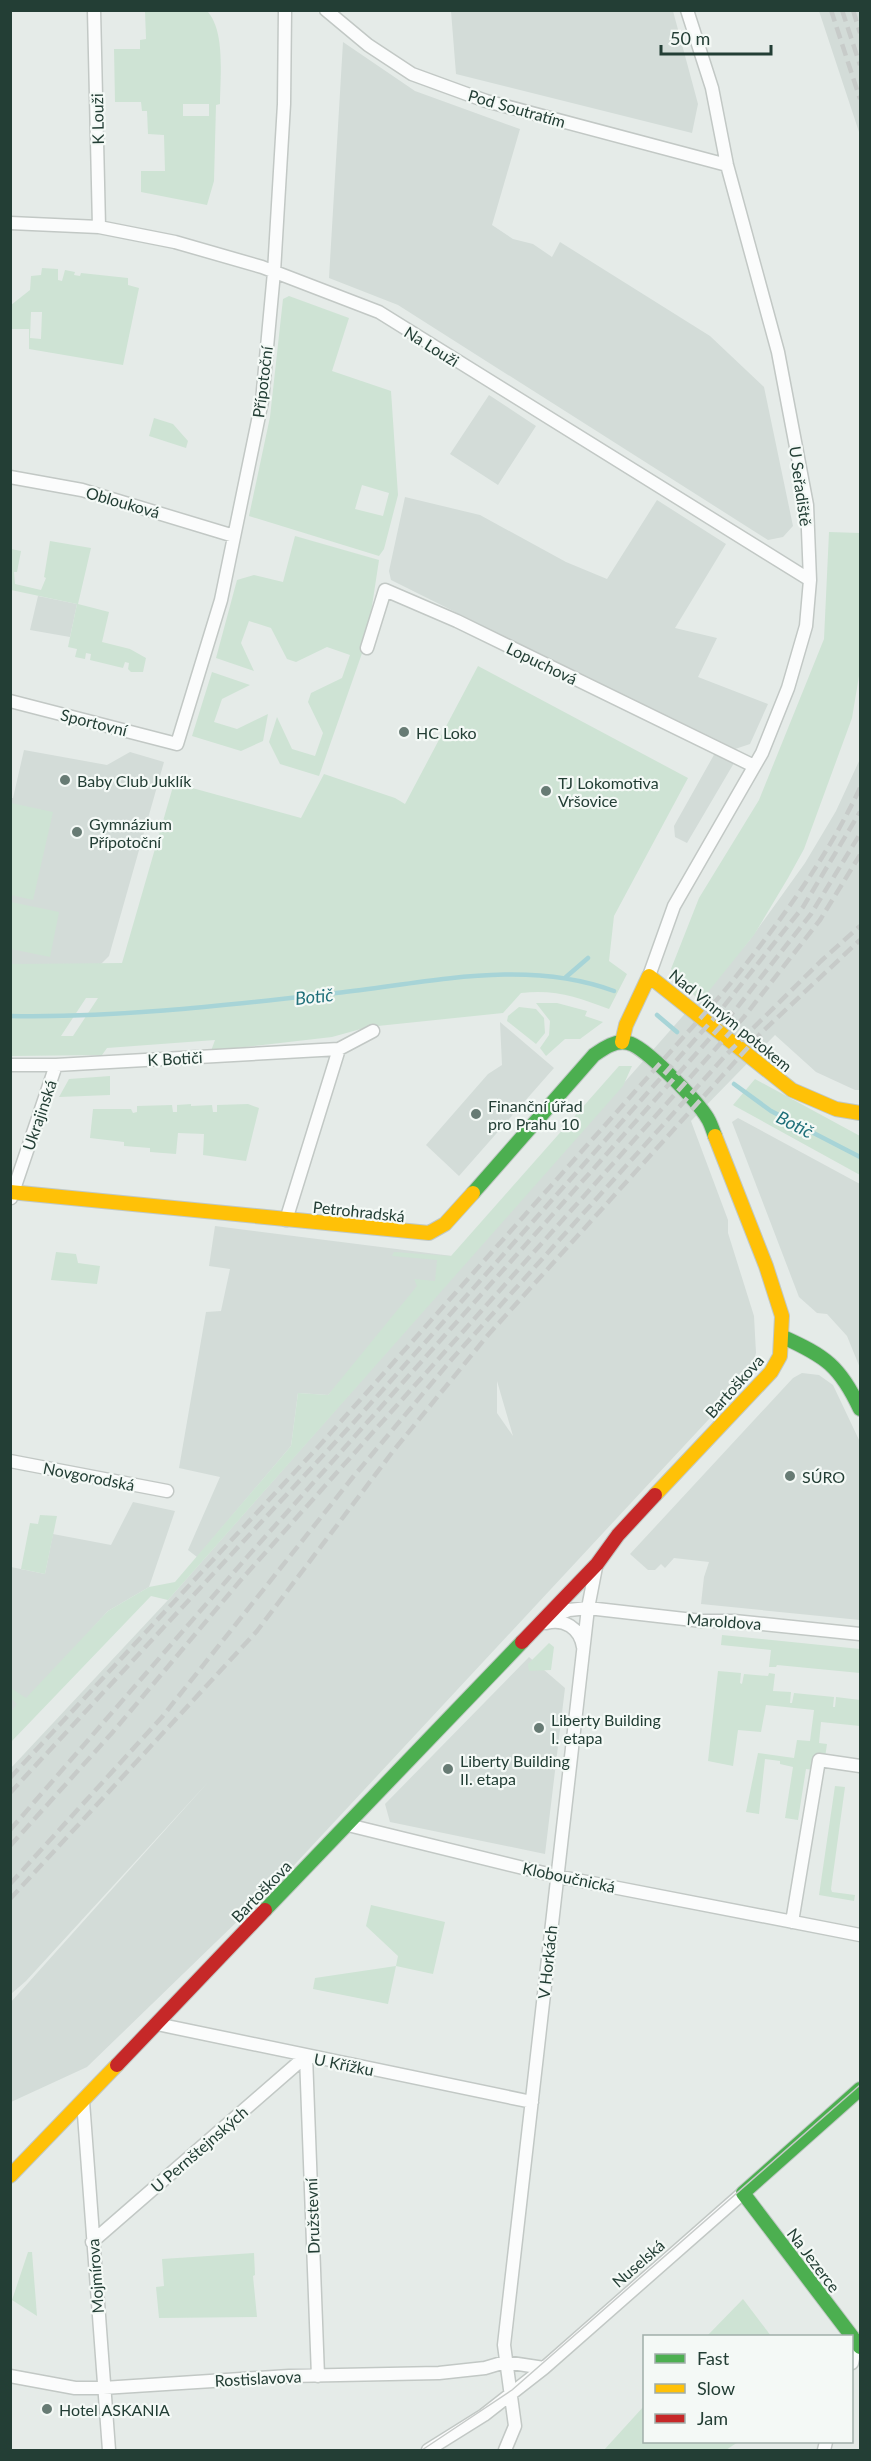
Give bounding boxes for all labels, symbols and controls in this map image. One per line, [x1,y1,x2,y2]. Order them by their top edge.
scale bar [661,18,770,56]
text: 50 m [670,27,710,49]
street label: Pod Soutratím [466,85,568,131]
street label: K Louži [87,93,107,145]
street label: Na Louži [401,322,463,370]
street label: Přípotoční [248,344,276,419]
street label: U Seřadiště [786,445,816,527]
street label: Oblouková [84,482,162,522]
street label: Lopuchová [504,638,580,688]
street label: Sportovní [59,705,130,740]
place label: HC Loko [416,723,476,742]
marker: HC Loko [397,725,411,739]
place label: Baby Club Juklík [77,771,192,790]
marker: Baby Club Juklík [58,773,72,787]
place label: TJ Lokomotiva Vršovice [558,773,659,810]
marker: TJ Lokomotiva Vršovice [539,784,553,798]
place label: Gymnázium Přípotoční [89,814,172,851]
marker: Gymnázium Přípotoční [70,825,84,839]
street label: Nad Vinným potokem [666,965,796,1075]
water label: Botič [294,983,334,1009]
street label: K Botiči [147,1047,203,1069]
street label: Ukrajinská [18,1077,60,1153]
place label: Finanční úřad pro Prahu 10 [488,1096,583,1133]
water label: Botič [773,1105,817,1143]
marker: Finanční úřad pro Prahu 10 [469,1107,483,1121]
street label: Petrohradská [312,1197,406,1225]
street label: Bartoškova [701,1351,767,1421]
street label: Novgorodská [42,1458,136,1494]
place label: SÚRO [802,1467,845,1486]
marker: SÚRO [783,1469,797,1483]
street label: Maroldova [686,1609,762,1633]
place label: Liberty Building I. etapa [551,1710,661,1747]
marker: Liberty Building I. etapa [532,1721,546,1735]
place label: Liberty Building II. etapa [460,1751,570,1788]
marker: Liberty Building II. etapa [441,1762,455,1776]
street label: Bartoškova [227,1856,295,1926]
street label: Kloboučnická [521,1858,617,1896]
street label: V Horkách [534,1924,560,2000]
street label: U Křížku [312,2049,376,2079]
street label: U Pernštejnských [147,2102,251,2196]
street label: Družstevní [301,2177,323,2254]
street label: Na Jezerce [784,2224,844,2296]
street label: Nuselská [608,2235,668,2291]
street label: Mojmírova [83,2238,107,2314]
legend [643,2335,853,2443]
text: Fast [697,2347,730,2369]
street label: Rostislavova [214,2366,302,2390]
text: Slow [697,2377,735,2399]
place label: Hotel ASKANIA [59,2400,170,2419]
marker: Hotel ASKANIA [40,2402,54,2416]
text: Jam [697,2407,728,2429]

